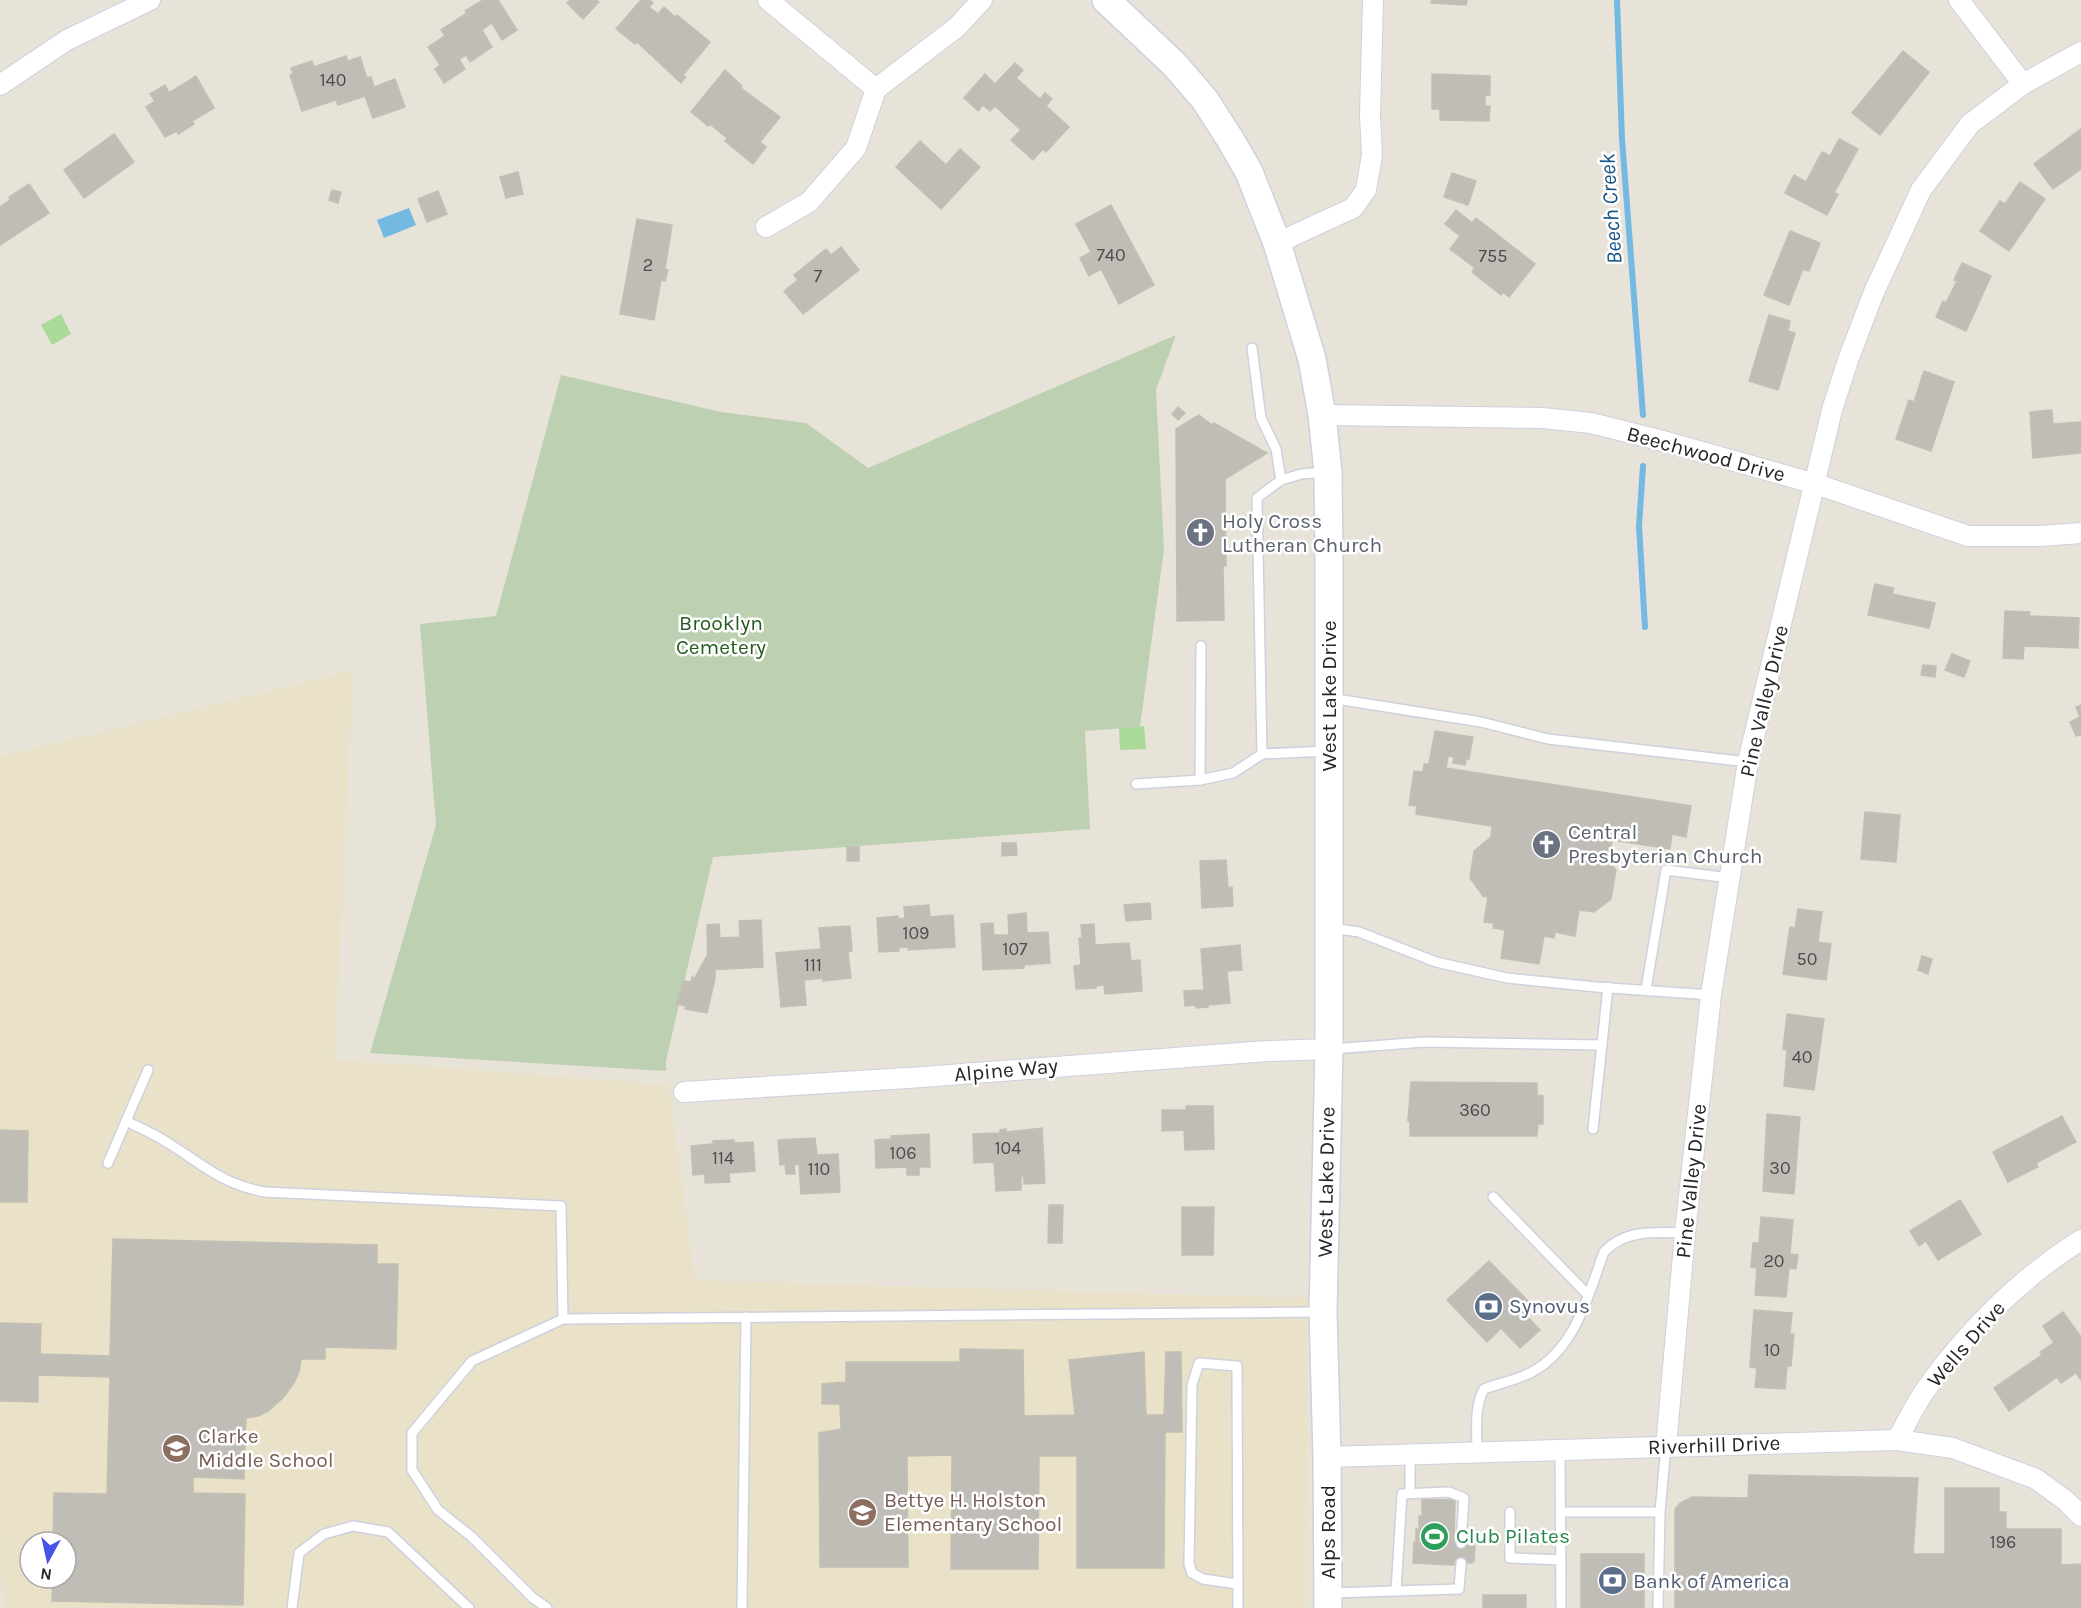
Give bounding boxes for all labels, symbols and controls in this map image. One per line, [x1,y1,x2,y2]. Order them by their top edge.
house number: 140 [320,69,346,91]
water label: Beech Creek [1594,152,1628,265]
house number: 740 [1096,244,1126,266]
house number: 755 [1479,245,1507,267]
house number: 2 [643,254,653,276]
house number: 7 [814,265,823,287]
street label: Beechwood Drive [1624,421,1788,487]
place label: Holy Cross Lutheran Church [1222,509,1382,557]
church icon: Holy Cross Lutheran Church [1185,517,1217,549]
park label: Brooklyn Cemetery [676,611,766,659]
street label: West Lake Drive [1317,621,1341,771]
street label: Pine Valley Drive [1735,623,1793,779]
place label: Central Presbyterian Church [1568,820,1762,868]
church icon: Central Presbyterian Church [1531,828,1563,860]
house number: 109 [902,922,930,944]
house number: 107 [1002,938,1028,960]
house number: 50 [1797,948,1817,970]
house number: 111 [804,954,822,976]
house number: 40 [1792,1046,1812,1068]
street label: Alpine Way [953,1053,1059,1087]
house number: 360 [1459,1099,1491,1121]
street label: Pine Valley Drive [1671,1102,1711,1260]
street label: West Lake Drive [1313,1106,1339,1258]
house number: 104 [995,1137,1021,1159]
house number: 106 [890,1142,916,1164]
house number: 114 [712,1147,734,1169]
house number: 30 [1769,1157,1791,1179]
house number: 110 [808,1158,830,1180]
house number: 20 [1763,1250,1785,1272]
bank icon: Synovus [1472,1290,1504,1322]
place label: Synovus [1509,1294,1590,1318]
street label: Wells Drive [1922,1296,2010,1392]
house number: 10 [1764,1339,1780,1361]
place label: Clarke Middle School [198,1424,334,1472]
street label: Riverhill Drive [1647,1431,1781,1459]
school or university icon: Clarke Middle School [161,1432,193,1464]
street label: Alps Road [1316,1485,1340,1579]
place label: Bettye H. Holston Elementary School [884,1488,1062,1536]
school or university icon: Bettye H. Holston Elementary School [847,1496,879,1528]
sports icon: Club Pilates [1419,1520,1451,1552]
place label: Club Pilates [1456,1524,1570,1548]
north arrow [18,1530,78,1590]
house number: 196 [1990,1531,2016,1553]
text: N [39,1564,53,1585]
bank icon: Bank of America [1596,1565,1628,1597]
place label: Bank of America [1633,1569,1790,1593]

